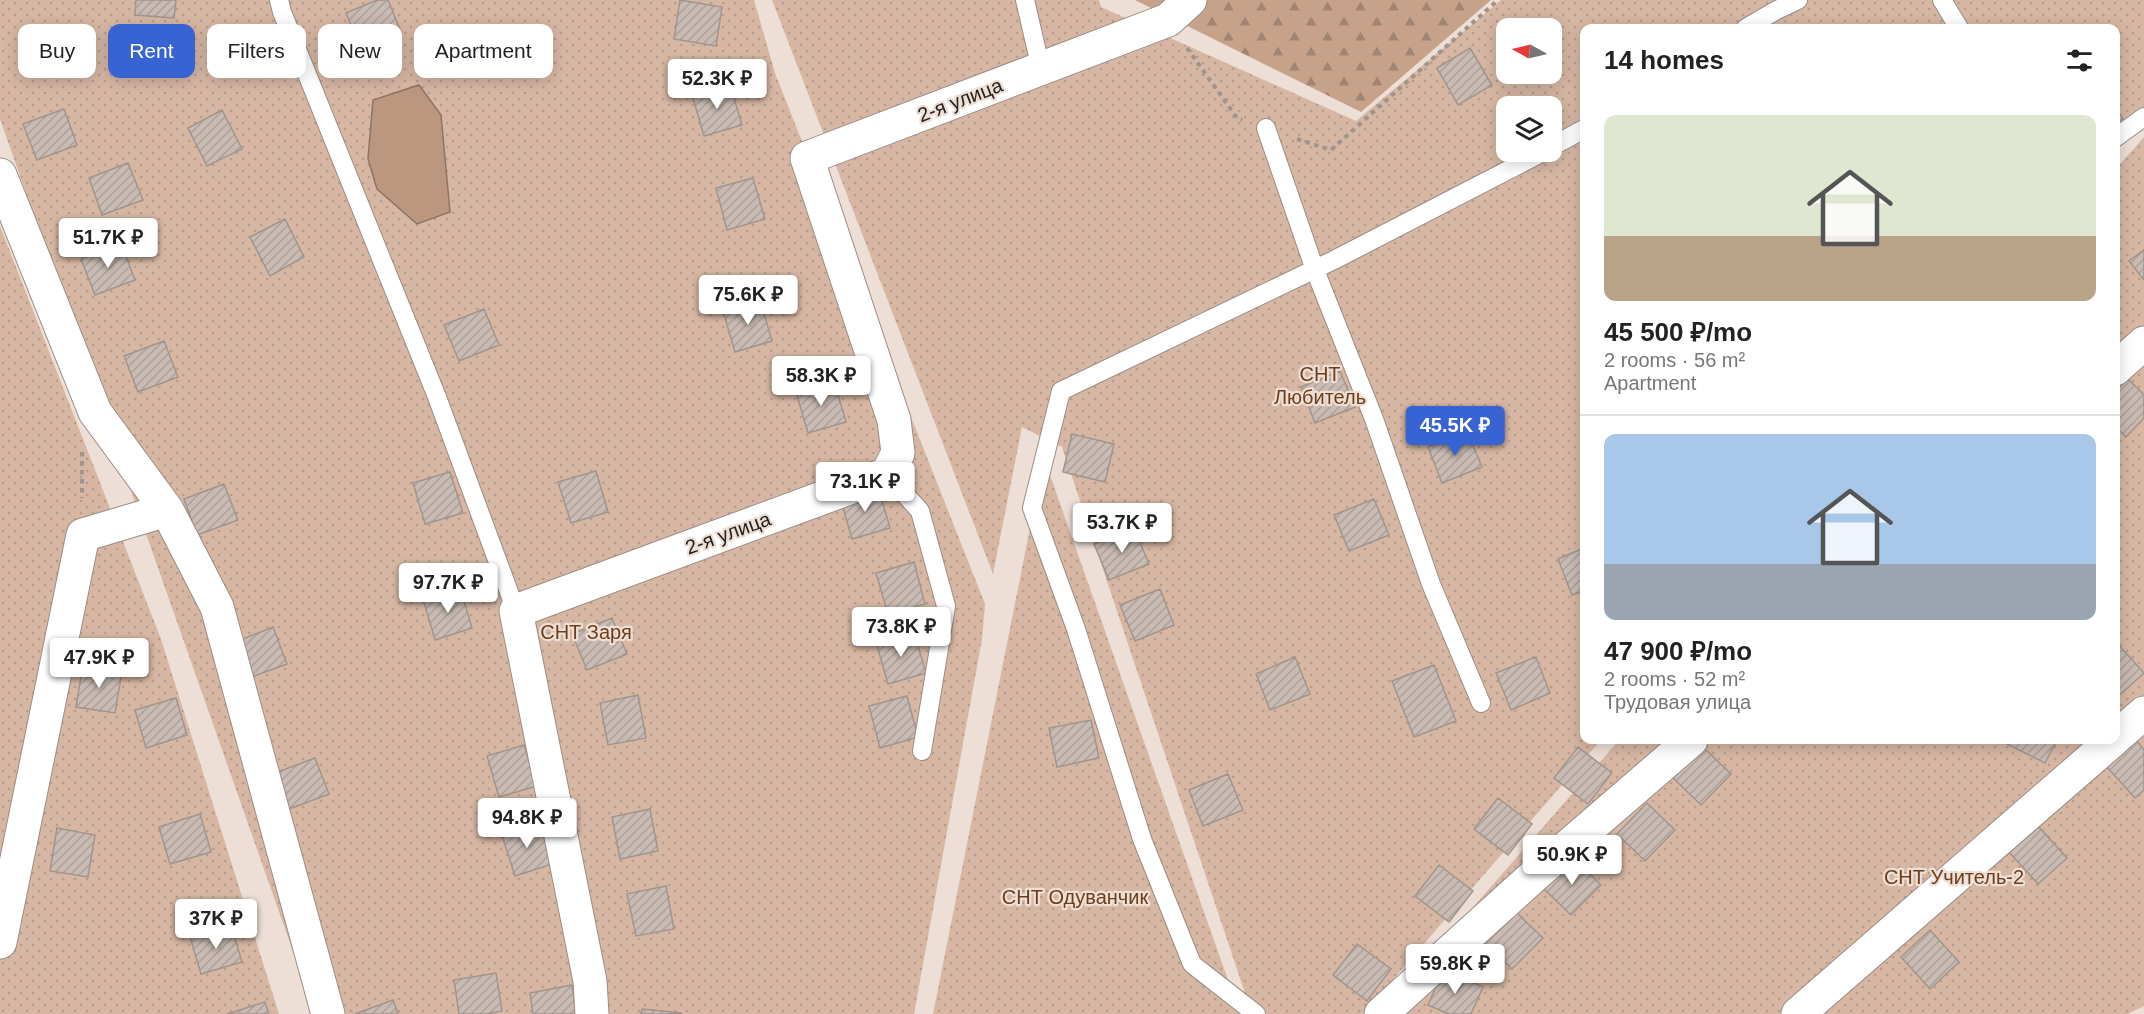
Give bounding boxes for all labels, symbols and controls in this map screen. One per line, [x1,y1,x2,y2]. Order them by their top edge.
north arrow [1496,18,1562,84]
map controls [1496,18,1562,162]
chip: Buy [18,24,96,78]
chip: Rent [108,24,195,78]
chip: Filters [207,24,306,78]
chip: New [318,24,402,78]
chip: Apartment [414,24,553,78]
icon: filters [2063,44,2096,77]
text: 14 homes [1604,45,1724,75]
pin: 52.3K ₽ [662,59,772,110]
text: 52.3K ₽ [682,67,752,89]
street label: 2-я улица [914,73,1006,126]
button: layers [1496,96,1562,162]
icon: home [1796,154,1904,262]
pin: 51.7K ₽ [53,218,163,269]
text: 51.7K ₽ [73,226,143,248]
pin: 75.6K ₽ [693,275,803,326]
text: 75.6K ₽ [713,283,783,305]
text: 45 500 ₽/mo [1604,317,1752,347]
text: 2 rooms · 56 m² [1604,349,1745,371]
pin: 58.3K ₽ [766,356,876,407]
park label: СНТ Любитель [1274,363,1366,408]
text: 58.3K ₽ [786,364,856,386]
text: Apartment [1604,372,1696,394]
pin: 45.5K ₽ [1400,406,1510,457]
text: 45.5K ₽ [1420,414,1490,436]
pin: 73.1K ₽ [810,462,920,513]
text: 73.1K ₽ [830,470,900,492]
icon: home [1796,473,1904,581]
pin: 53.7K ₽ [1067,503,1177,554]
street label: 2-я улица [682,507,774,559]
text: 53.7K ₽ [1087,511,1157,533]
pin: 97.7K ₽ [393,563,503,614]
text: 97.7K ₽ [413,571,483,593]
pin: 73.8K ₽ [846,607,956,658]
text: 73.8K ₽ [866,615,936,637]
park label: СНТ Заря [540,621,632,643]
text: 47 900 ₽/mo [1604,636,1752,666]
pin: 47.9K ₽ [44,638,154,689]
text: 47.9K ₽ [64,646,134,668]
text: 2 rooms · 52 m² [1604,668,1745,690]
text: Трудовая улица [1604,691,1751,713]
pin: 94.8K ₽ [472,798,582,849]
text: 94.8K ₽ [492,806,562,828]
pin: 50.9K ₽ [1517,835,1627,886]
text: 50.9K ₽ [1537,843,1607,865]
park label: СНТ Учитель-2 [1884,866,2024,888]
park label: СНТ Одуванчик [1002,886,1148,908]
pin: 37K ₽ [174,899,258,950]
text: 37K ₽ [189,907,243,929]
pin: 59.8K ₽ [1400,944,1510,995]
text: 59.8K ₽ [1420,952,1490,974]

